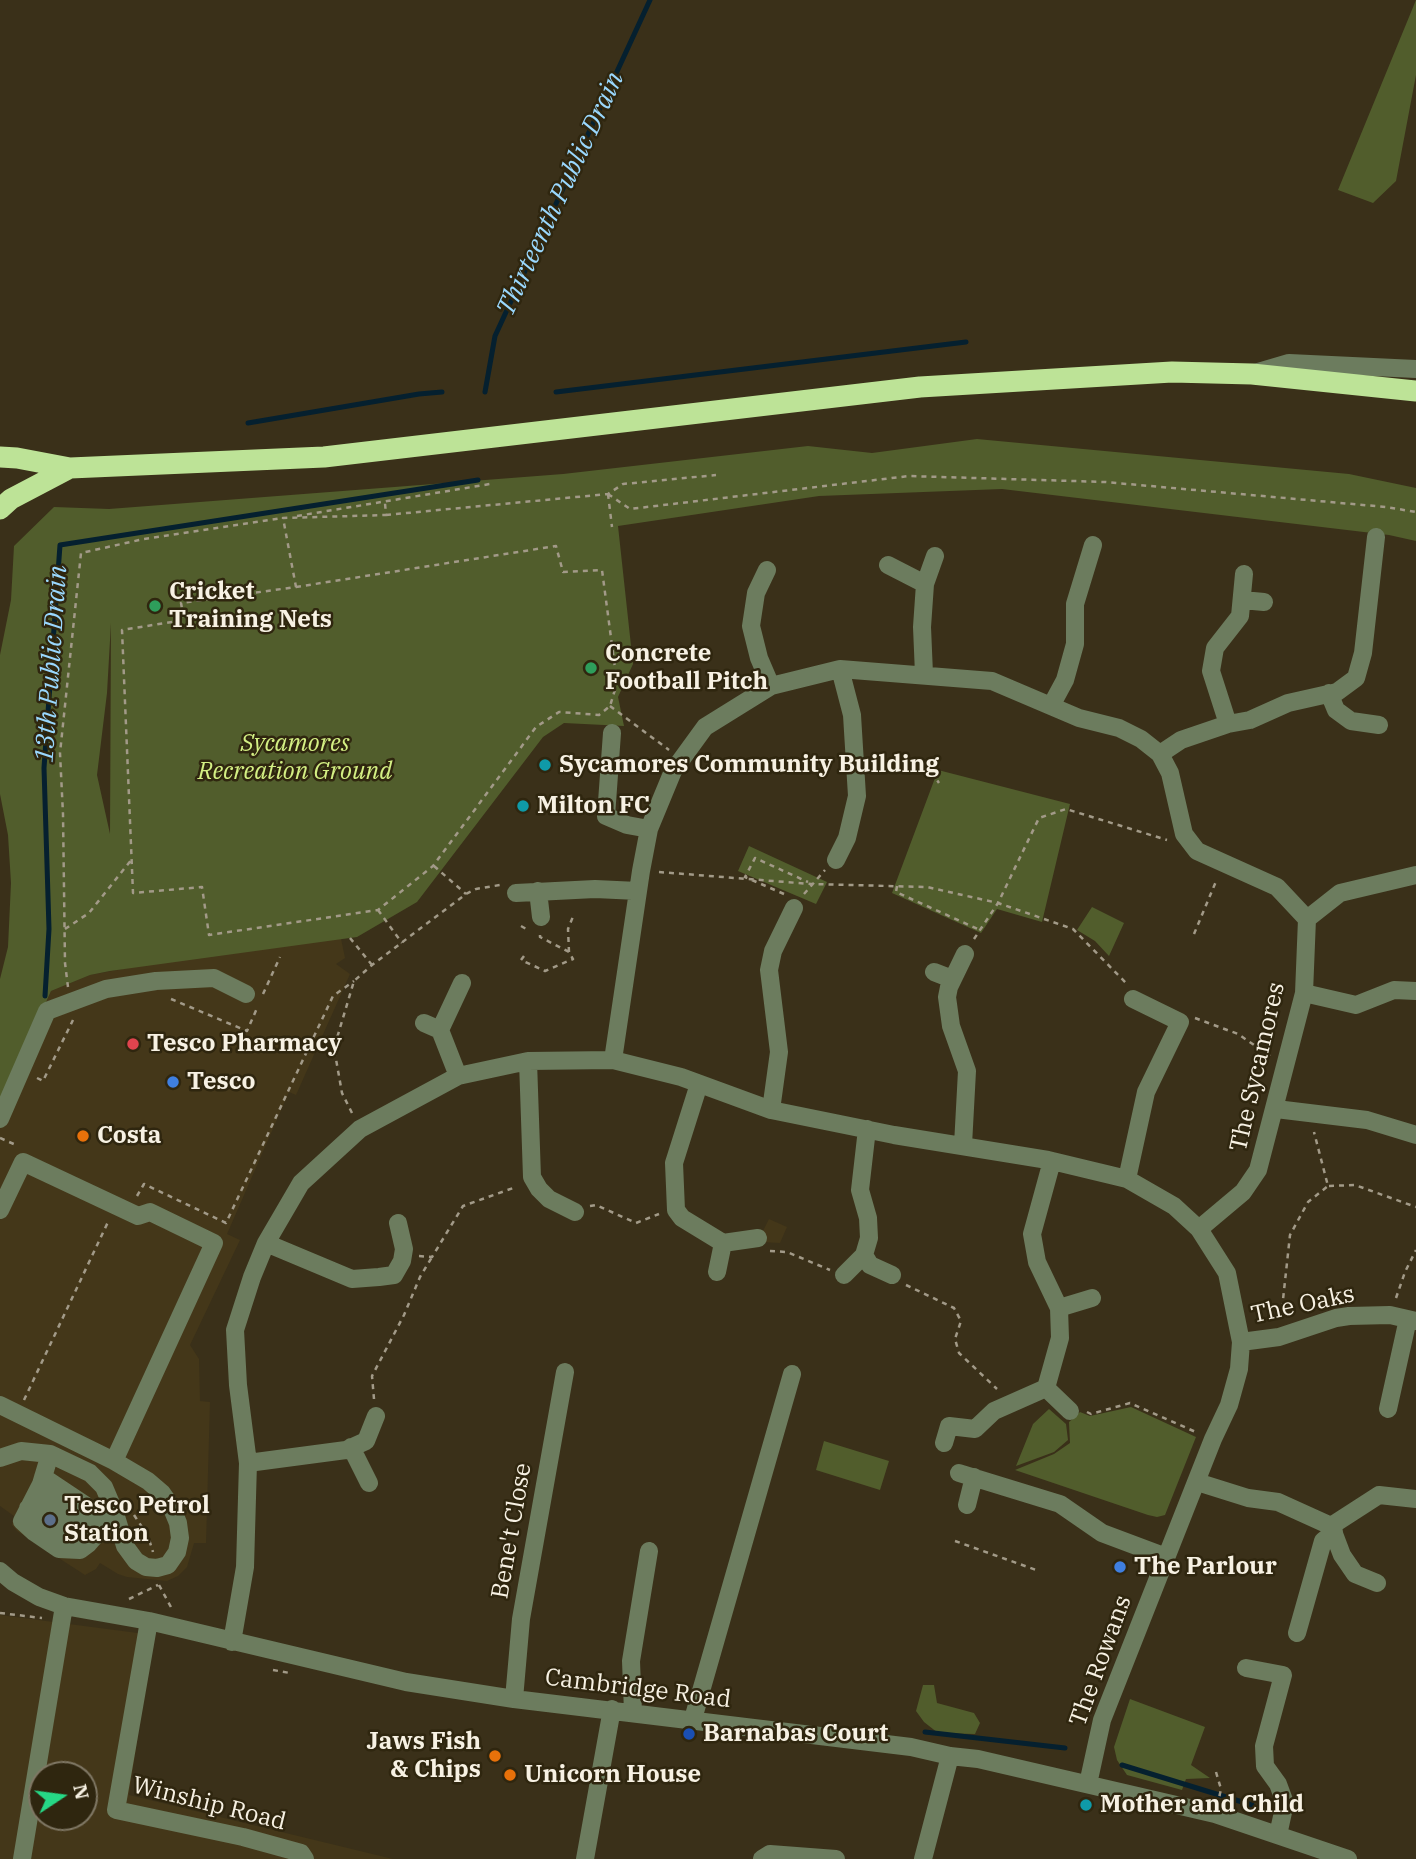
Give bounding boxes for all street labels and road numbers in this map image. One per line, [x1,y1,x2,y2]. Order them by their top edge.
street label: The Sycamores [1225,980,1291,1154]
street label: The Oaks [1249,1280,1357,1330]
street label: Bene't Close [486,1461,538,1601]
street label: The Rowans [1064,1592,1138,1730]
street label: Cambridge Road [543,1663,733,1715]
street label: Winship Road [129,1771,289,1837]

